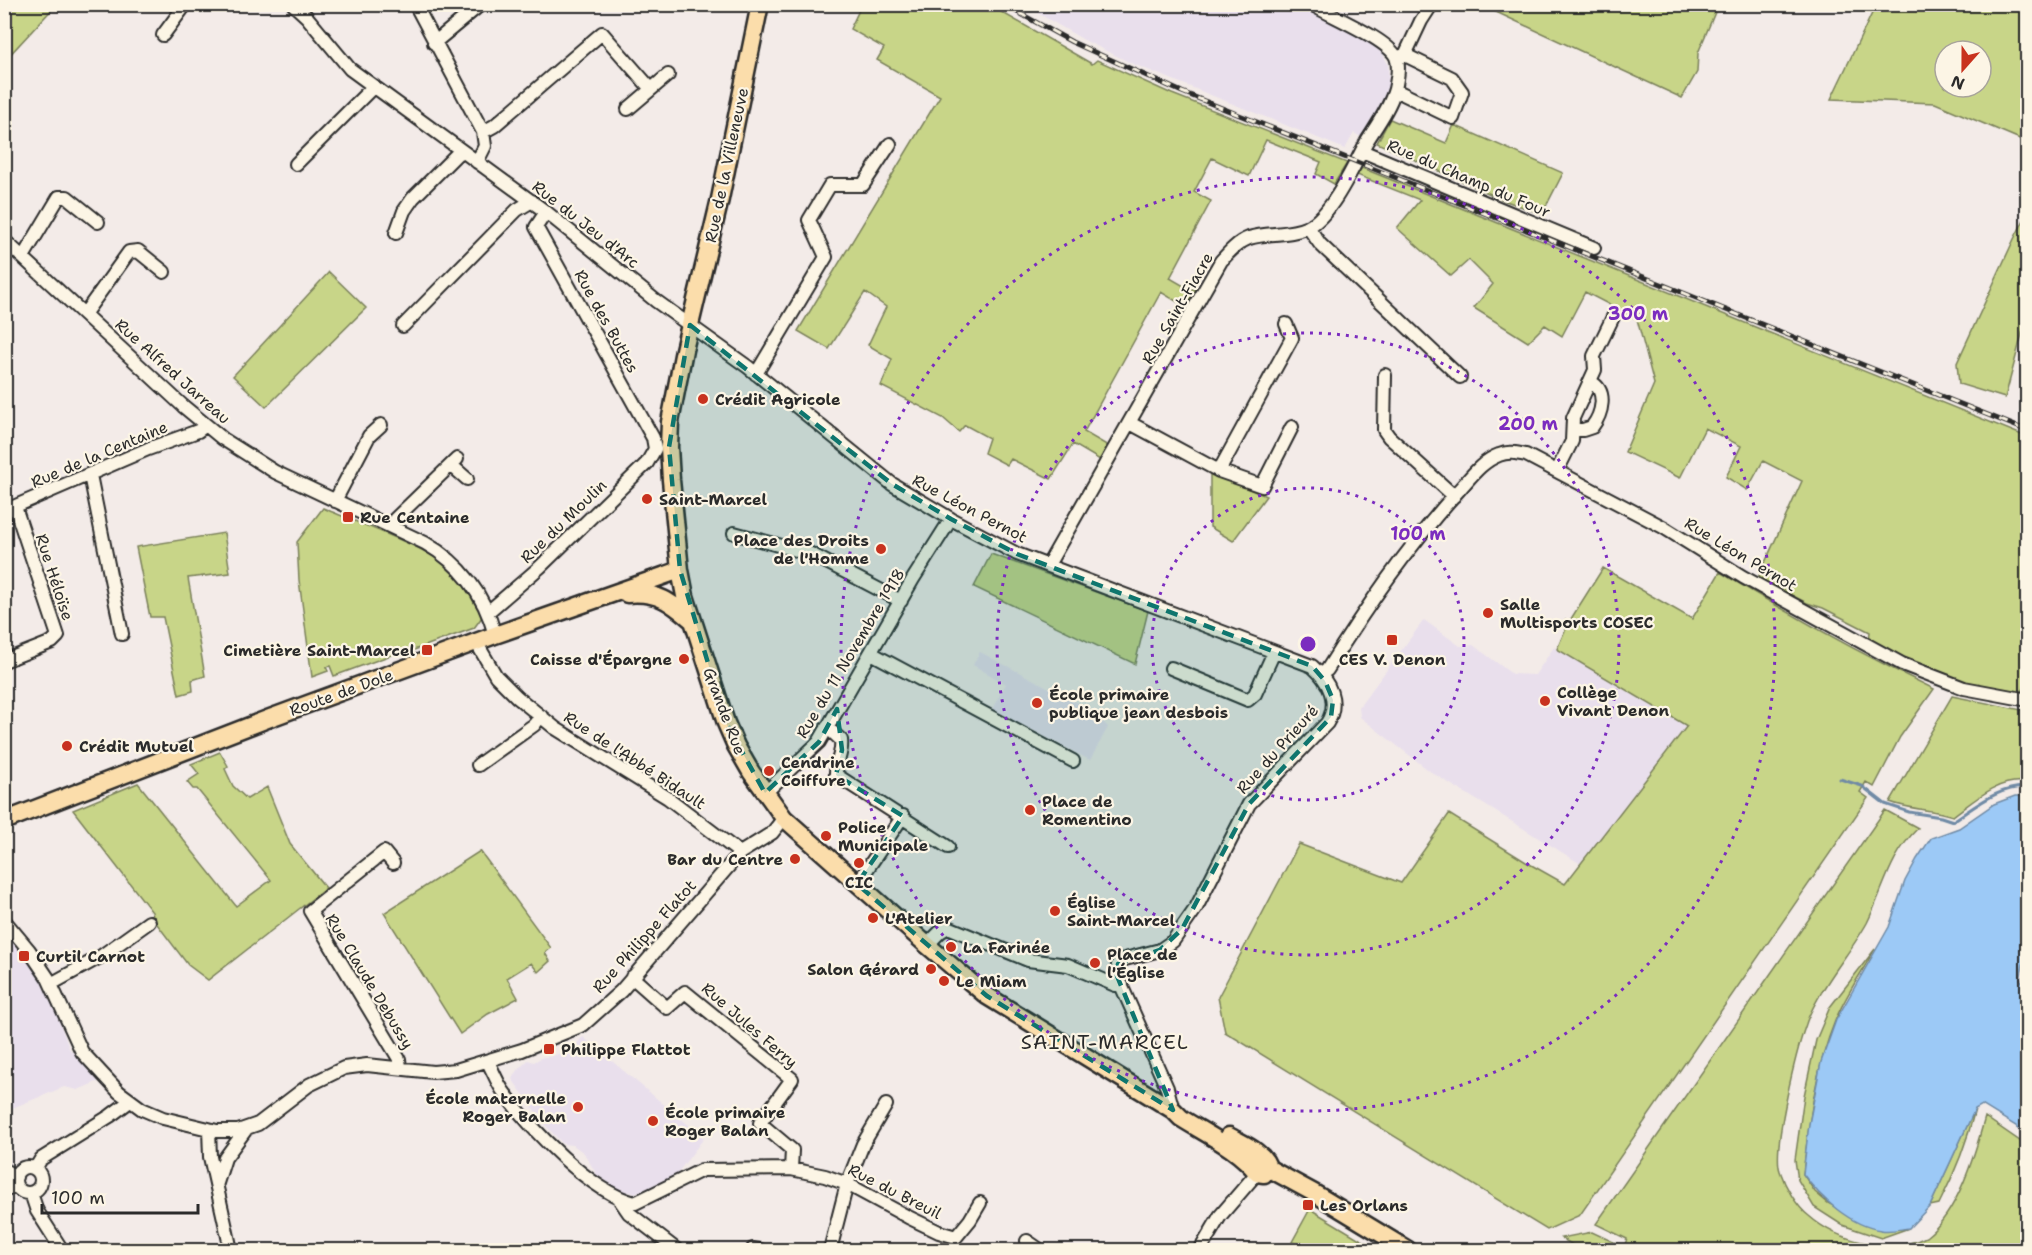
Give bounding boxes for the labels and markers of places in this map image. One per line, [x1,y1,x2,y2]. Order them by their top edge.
place label: Crédit Agricole [715,389,841,410]
marker: Crédit Agricole [696,392,710,406]
place label: Saint-Marcel [659,489,768,510]
marker: Saint-Marcel [640,492,654,506]
place label: Rue Centaine [360,507,470,528]
marker: Rue Centaine [341,510,355,524]
place label: Place des Droits de l'Homme [734,530,869,569]
marker: Place des Droits de l'Homme [874,542,888,556]
place label: Salle Multisports COSEC [1500,594,1653,633]
marker: Salle Multisports COSEC [1481,606,1495,620]
marker: CES V. Denon [1385,633,1399,647]
centre of rings [1298,634,1318,654]
place label: Cimetière Saint-Marcel [223,640,415,661]
marker: Cimetière Saint-Marcel [420,643,434,657]
place label: Caisse d'Épargne [530,649,672,670]
place label: CES V. Denon [1339,649,1446,670]
marker: Caisse d'Épargne [677,652,691,666]
place label: Collège Vivant Denon [1557,682,1670,721]
place label: École primaire publique jean desbois [1049,684,1228,723]
marker: Collège Vivant Denon [1538,694,1552,708]
marker: École primaire publique jean desbois [1030,696,1044,710]
place label: Crédit Mutuel [79,736,194,757]
marker: Crédit Mutuel [60,739,74,753]
place label: Cendrine Coiffure [781,752,855,791]
marker: Cendrine Coiffure [762,764,776,778]
place label: Place de Romentino [1042,791,1132,830]
marker: Place de Romentino [1023,803,1037,817]
place label: Police Municipale [838,817,929,856]
marker: Police Municipale [819,829,833,843]
place label: Bar du Centre [667,849,783,870]
marker: Bar du Centre [788,852,802,866]
marker: CIC [852,856,866,870]
place label: CIC [845,872,873,893]
place label: Église Saint-Marcel [1067,892,1176,931]
marker: Église Saint-Marcel [1048,904,1062,918]
place label: L'Atelier [885,908,953,929]
marker: L'Atelier [866,911,880,925]
place label: La Farinée [963,937,1051,958]
marker: La Farinée [944,940,958,954]
place label: Place de l'Église [1107,944,1178,983]
place label: Curtil Carnot [36,946,145,967]
marker: Curtil Carnot [17,949,31,963]
marker: Place de l'Église [1088,956,1102,970]
place label: Salon Gérard [807,959,919,980]
marker: Salon Gérard [924,962,938,976]
place label: Le Miam [956,971,1027,992]
marker: Le Miam [937,974,951,988]
place label: Philippe Flattot [561,1039,691,1060]
marker: Philippe Flattot [542,1042,556,1056]
place label: École maternelle Roger Balan [425,1088,566,1127]
marker: École maternelle Roger Balan [571,1100,585,1114]
place label: École primaire Roger Balan [665,1102,786,1141]
marker: École primaire Roger Balan [646,1114,660,1128]
place label: Les Orlans [1320,1195,1408,1216]
marker: Les Orlans [1301,1198,1315,1212]

